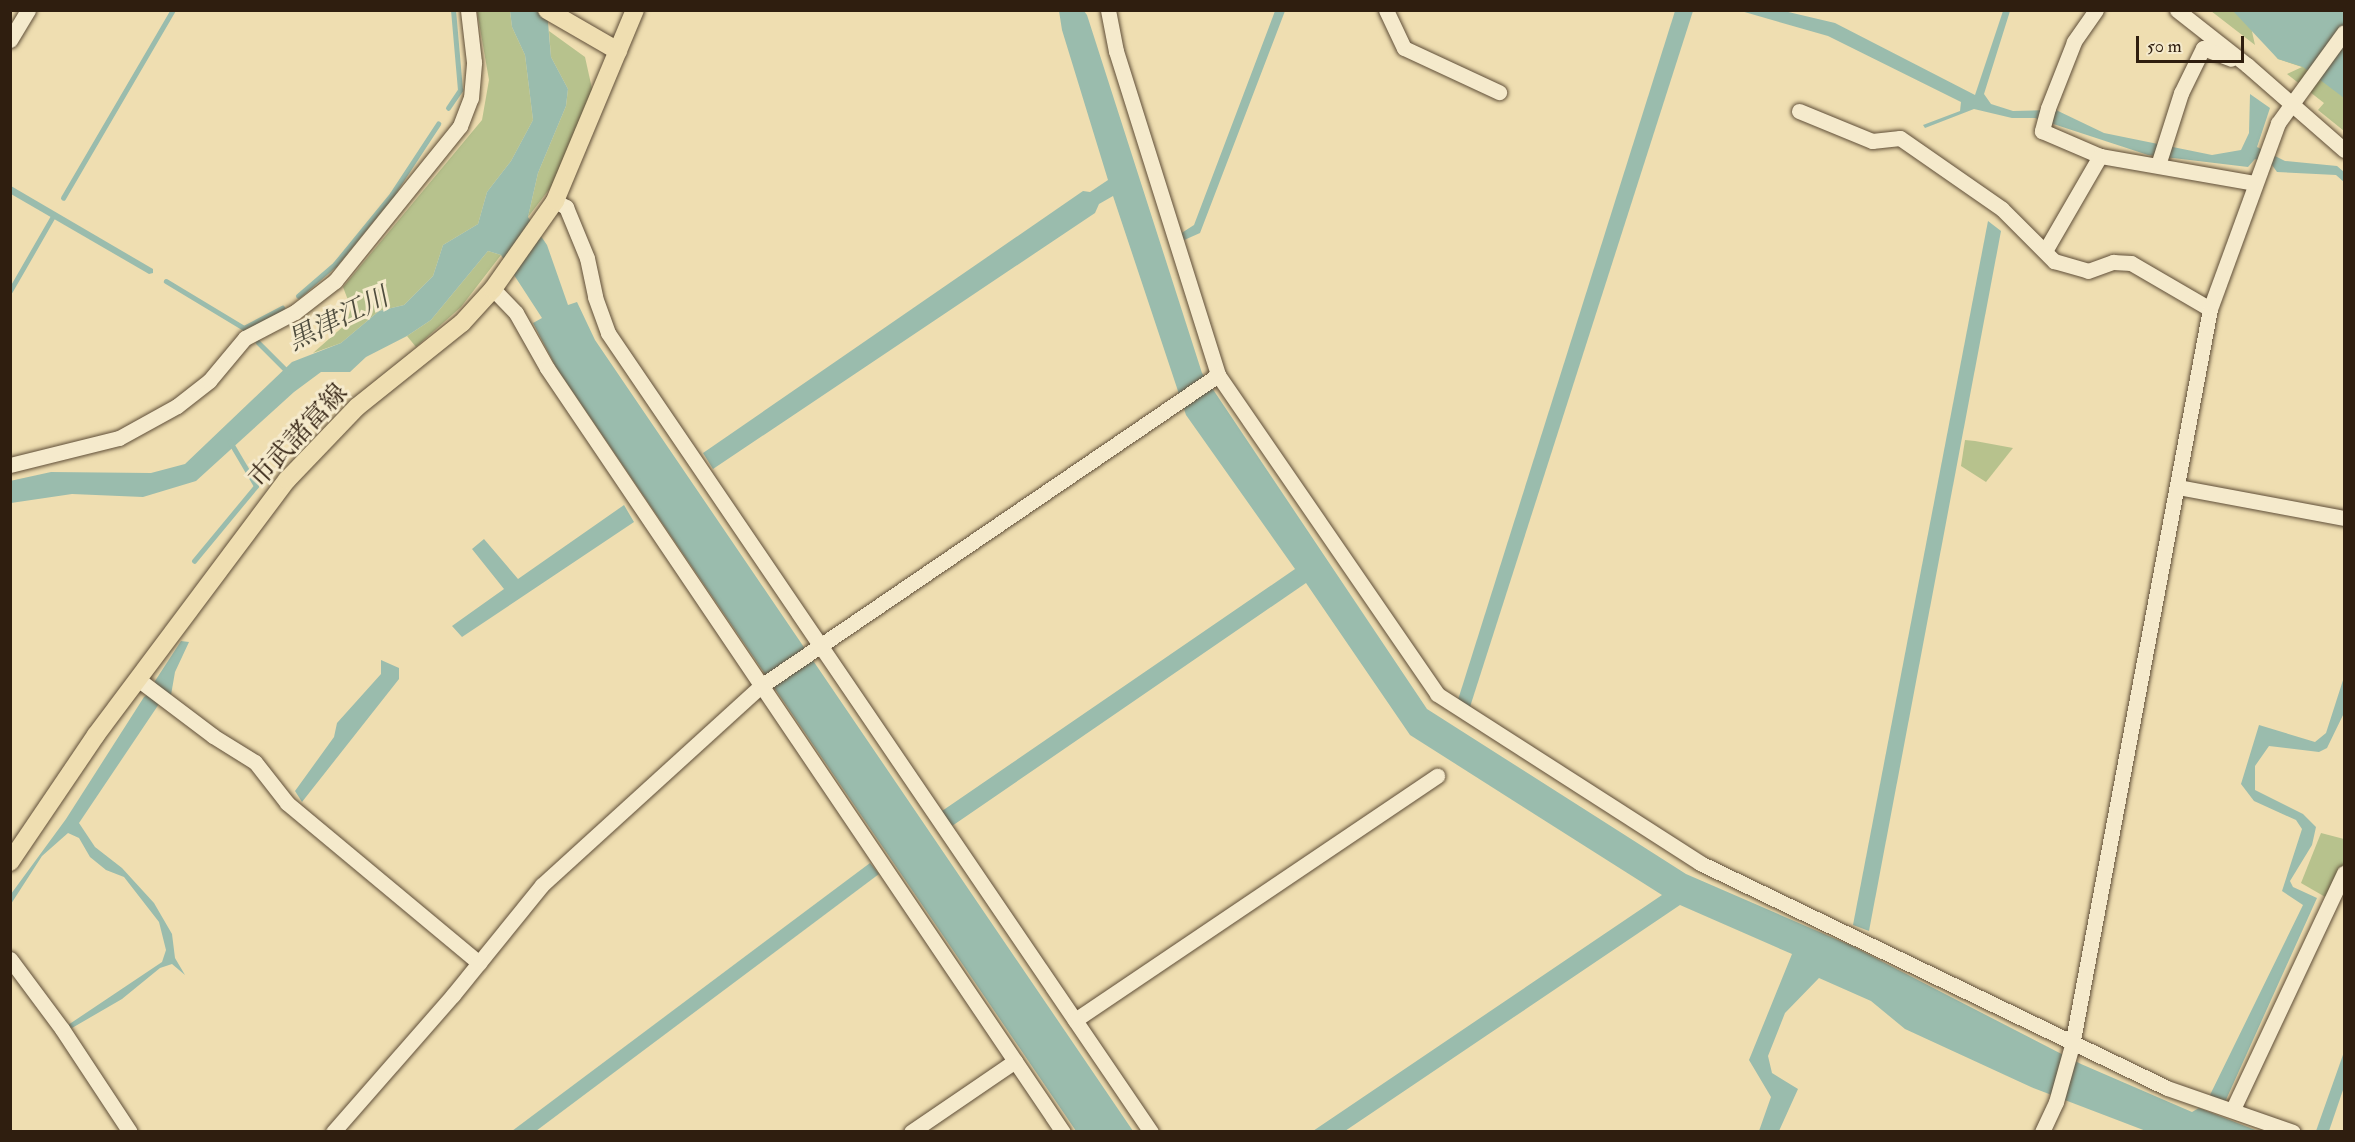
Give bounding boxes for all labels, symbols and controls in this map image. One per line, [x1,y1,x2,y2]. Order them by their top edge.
scale bar [2139,24,2247,62]
text: 50 m [2147,35,2182,58]
water label: 黒津江川 [282,281,394,357]
street label: 市武諸富線 [243,378,355,494]

